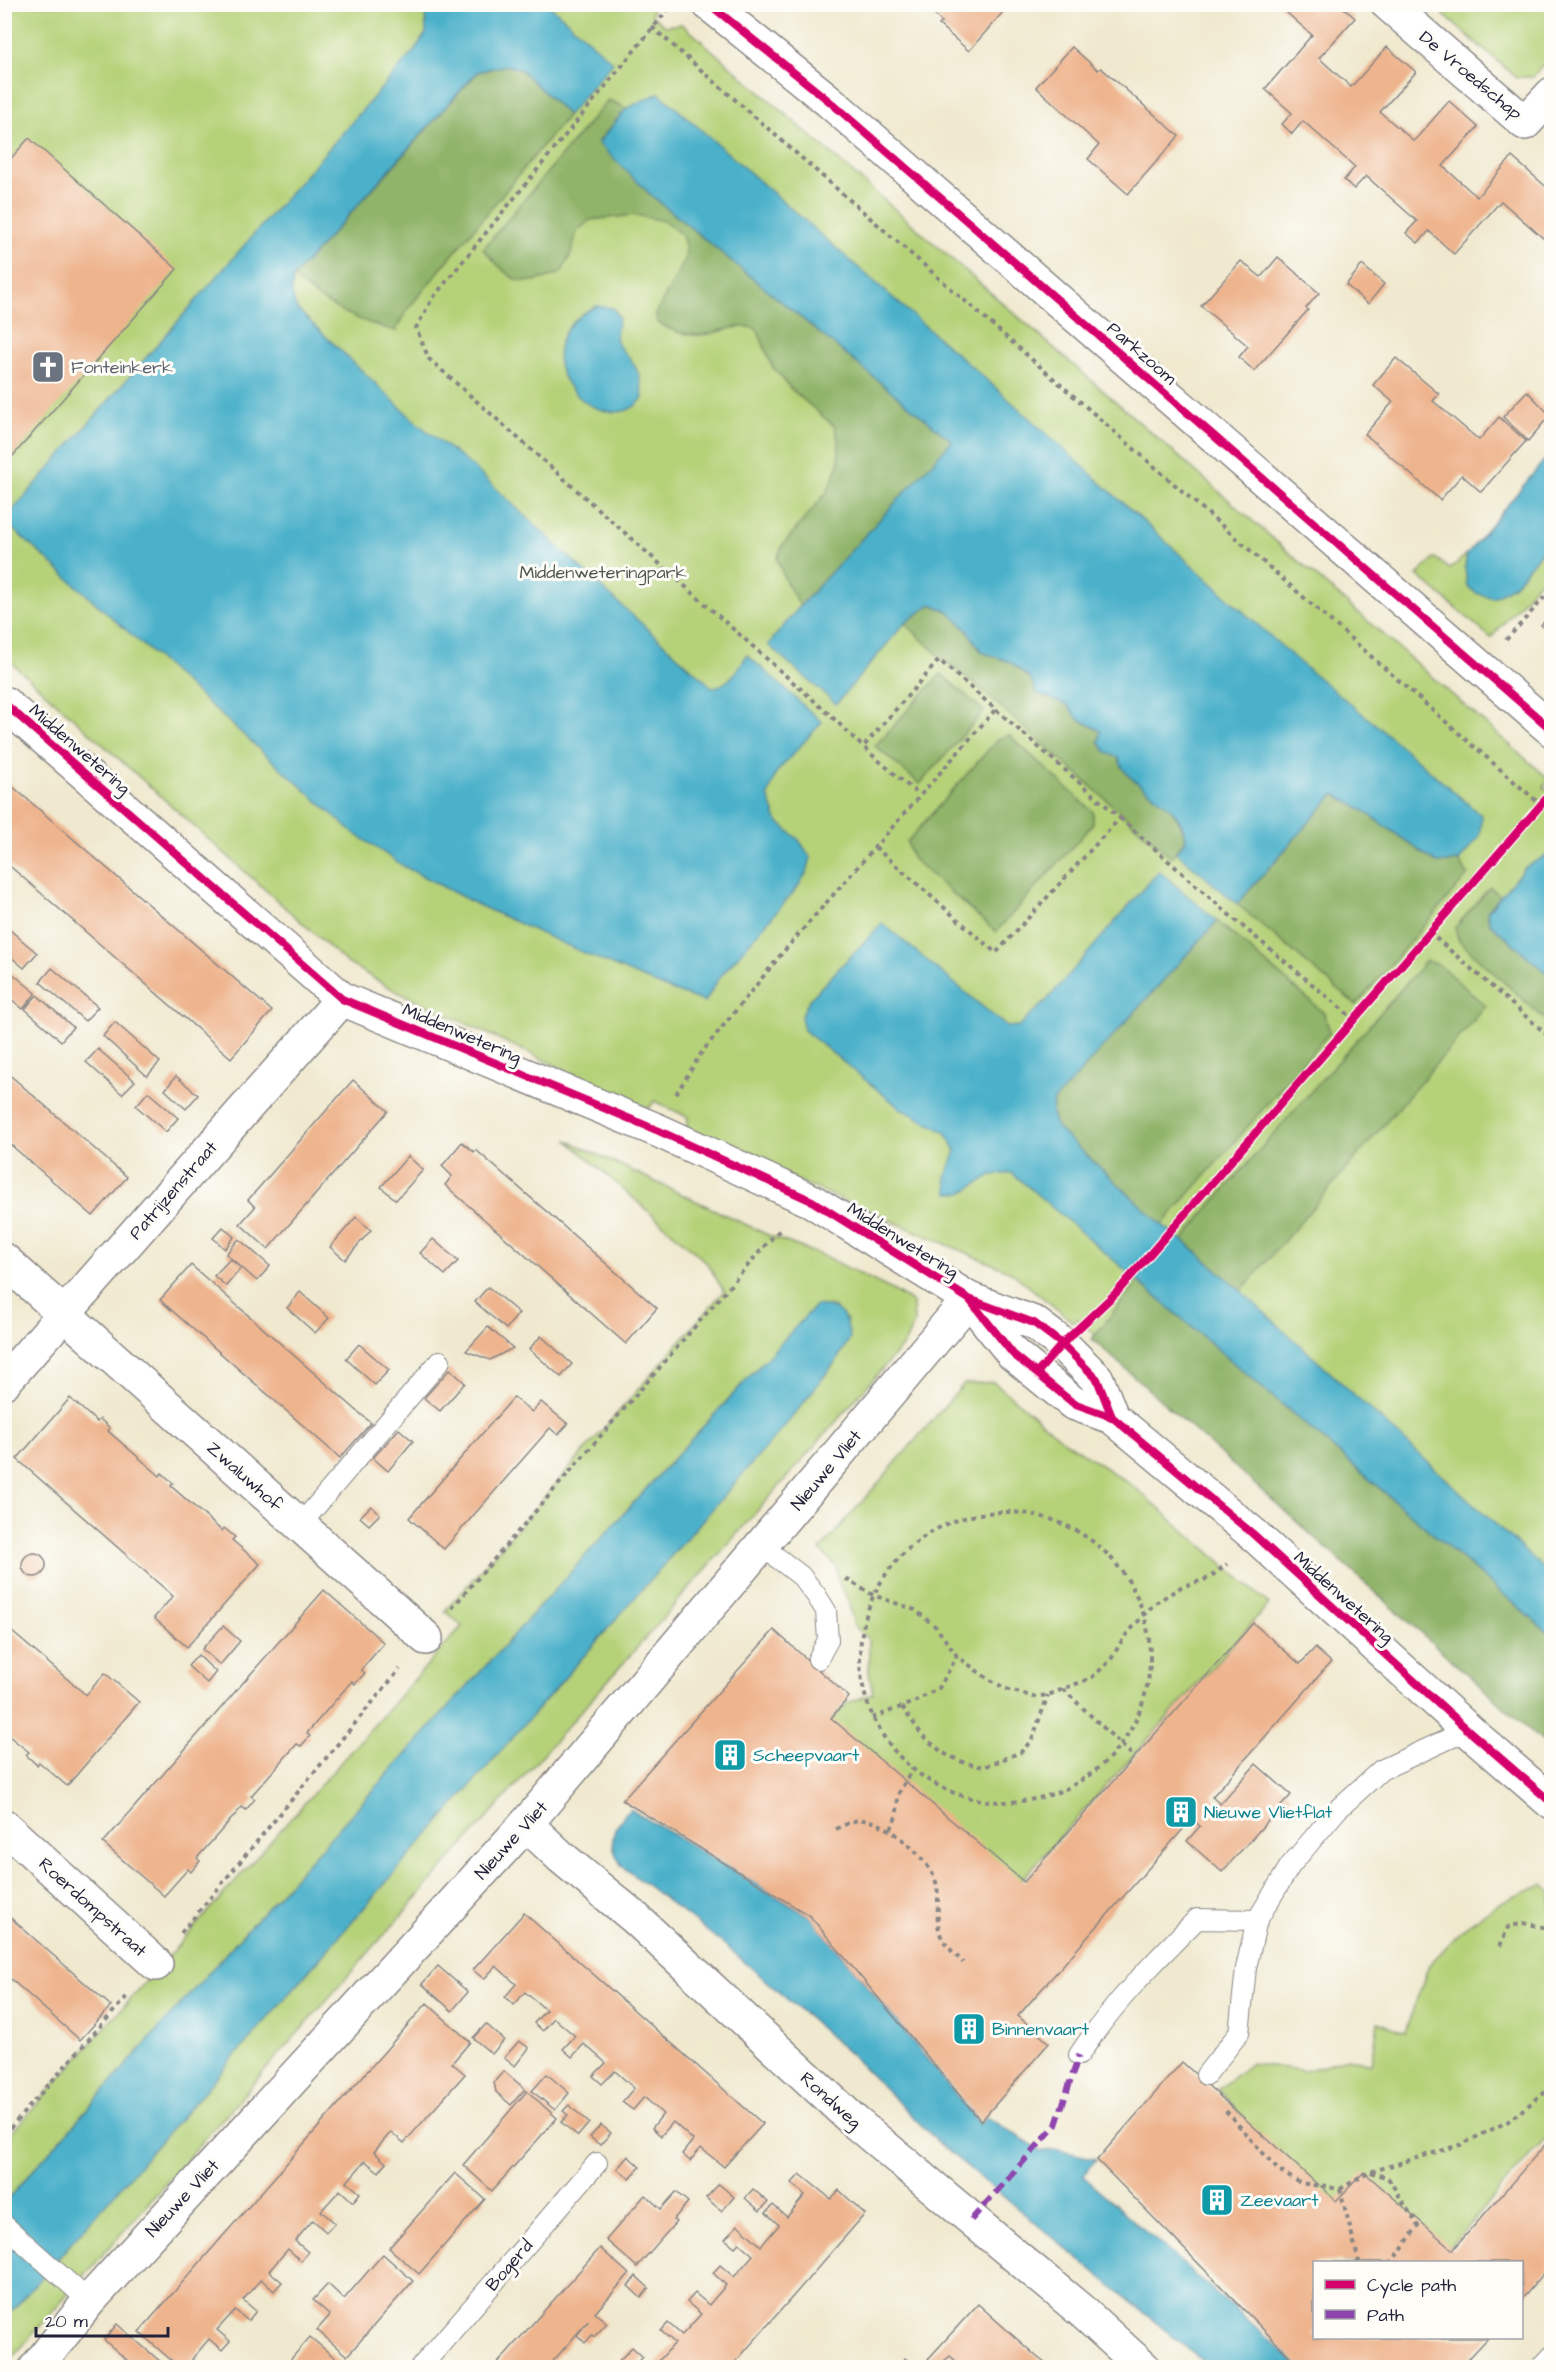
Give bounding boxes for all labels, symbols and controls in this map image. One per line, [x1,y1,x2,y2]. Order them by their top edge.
street label: De Vroedschap [1414,25,1528,126]
street label: Parkzoom [1101,316,1182,391]
church icon: Fonteinkerk [30,349,66,385]
place label: Fonteinkerk [71,355,173,380]
park label: Middenweteringpark [519,560,687,586]
street label: Middenwetering [23,698,136,801]
street label: Middenwetering [398,997,525,1071]
street label: Patrijzenstraat [124,1135,224,1245]
street label: Middenwetering [842,1196,963,1286]
street label: Nieuwe Vliet [785,1424,868,1516]
street label: Zwaluwhof [201,1436,288,1517]
street label: Middenwetering [1287,1546,1399,1650]
building icon: Scheepvaart [712,1737,748,1773]
place label: Scheepvaart [753,1743,860,1768]
building icon: Nieuwe Vlietflat [1163,1794,1199,1830]
street label: Nieuwe Vliet [469,1795,554,1885]
place label: Nieuwe Vlietflat [1204,1800,1333,1825]
street label: Roerdompstraat [33,1852,153,1963]
building icon: Binnenvaart [951,2011,987,2047]
place label: Binnenvaart [992,2017,1090,2042]
street label: Rondweg [794,2066,867,2135]
street label: Nieuwe Vliet [140,2153,225,2243]
building icon: Zeevaart [1199,2182,1235,2218]
place label: Zeevaart [1240,2188,1319,2213]
street label: Bogerd [480,2234,540,2297]
legend [1313,2261,1523,2339]
text: Cycle path [1367,2273,1456,2299]
scale bar [36,2300,168,2338]
text: Path [1367,2303,1404,2328]
text: 20 m [45,2309,88,2334]

